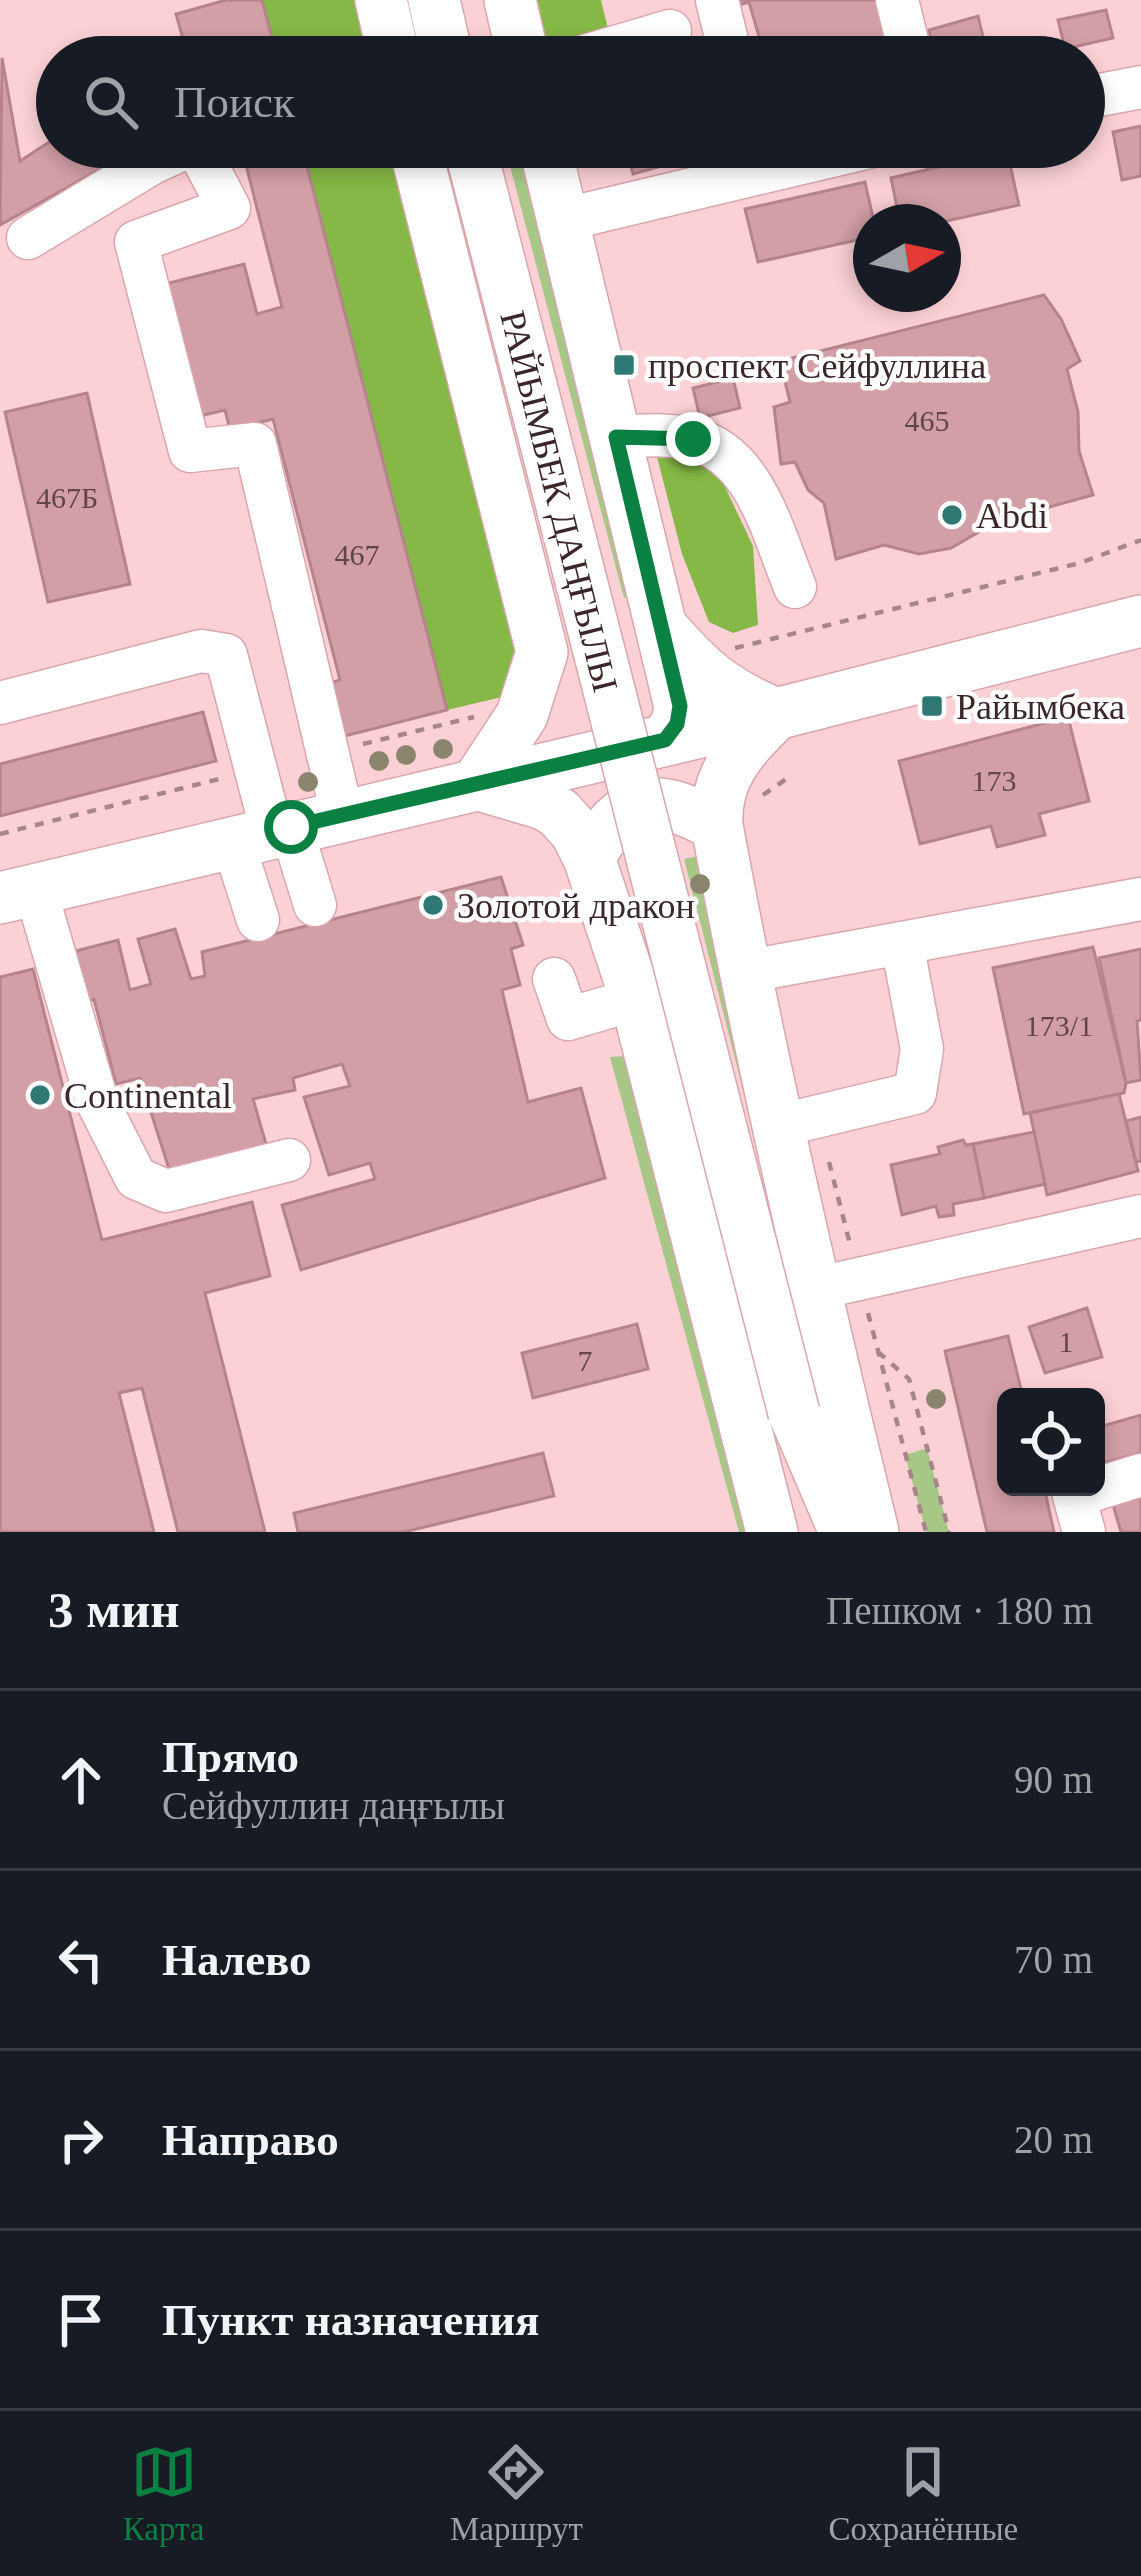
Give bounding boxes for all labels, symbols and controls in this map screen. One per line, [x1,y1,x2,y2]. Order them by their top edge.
search box [36,36,1105,168]
icon: search [78,69,144,135]
text: Поиск [174,77,295,127]
north arrow [853,204,961,312]
street label: РАЙЫМБЕК ДАҢҒЫЛЫ [492,307,626,696]
place label: проспект Сейфуллина [648,346,986,386]
marker: проспект Сейфуллина [611,352,637,378]
house number: 465 [905,404,950,437]
route end [666,412,720,466]
house number: 467Б [36,481,98,514]
place label: Abdi [976,496,1048,536]
marker: Abdi [939,502,965,528]
house number: 467 [335,538,380,571]
place label: Райымбека [956,687,1125,727]
marker: Райымбека [919,693,945,719]
house number: 173 [972,764,1017,797]
route start [264,800,318,854]
place label: Золотой дракон [457,886,695,926]
marker: Золотой дракон [420,892,446,918]
house number: 173/1 [1025,1009,1093,1042]
place label: Continental [64,1076,232,1116]
marker: Continental [27,1082,53,1108]
house number: 1 [1059,1325,1074,1358]
house number: 7 [578,1344,593,1377]
map controls [997,1388,1105,1496]
button: locate [997,1388,1105,1496]
text: 3 мин [48,1582,180,1638]
text: Пешком · 180 m [826,1589,1093,1632]
text: Прямо [162,1732,299,1782]
icon: ahead [48,1747,114,1813]
text: 90 m [1014,1758,1093,1801]
text: Сейфуллин даңғылы [162,1784,505,1827]
icon: left [48,1927,114,1993]
text: Налево [162,1935,312,1985]
text: 70 m [1014,1938,1093,1981]
icon: right [48,2107,114,2173]
text: Направо [162,2115,339,2165]
text: 20 m [1014,2118,1093,2161]
icon: arrive [48,2287,114,2353]
text: Пункт назначения [162,2295,539,2345]
tab: Карта [123,2439,205,2548]
tab: Маршрут [450,2439,583,2548]
tab: Сохранённые [828,2439,1018,2548]

